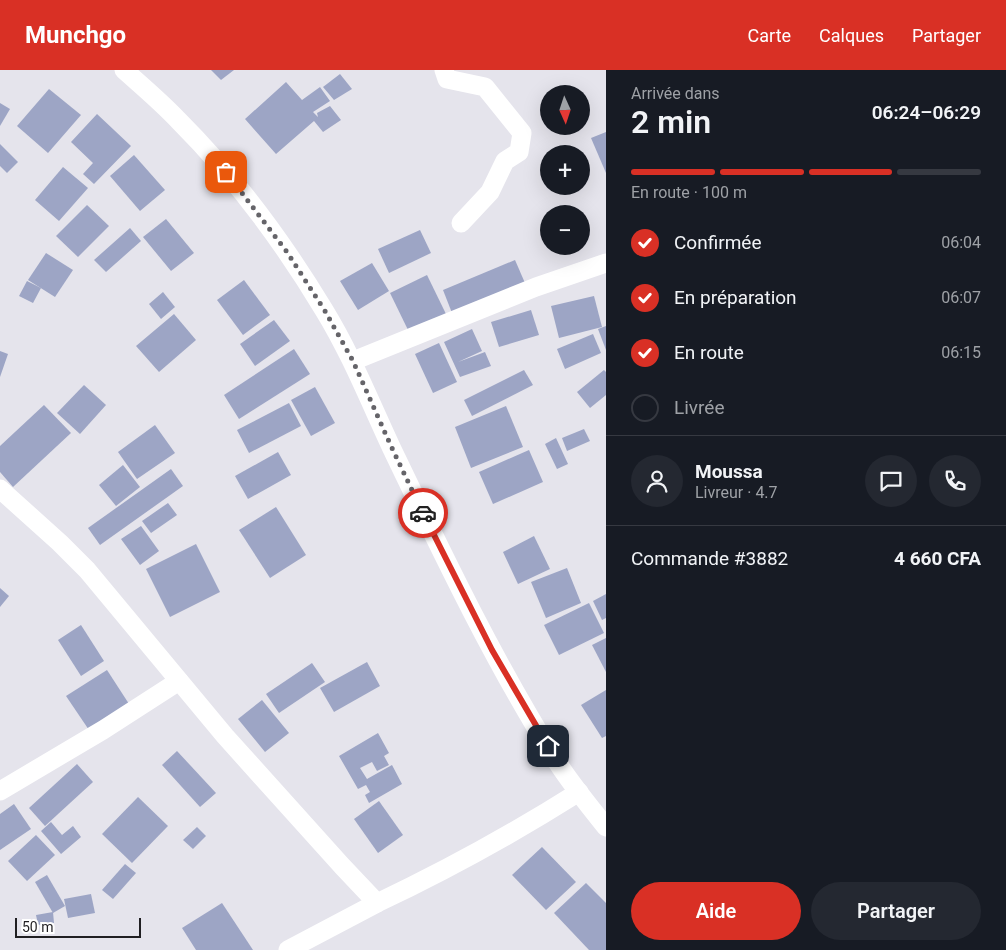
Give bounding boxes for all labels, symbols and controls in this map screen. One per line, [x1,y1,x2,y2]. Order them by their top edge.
text: Munchgo [25,21,126,49]
text: Carte [748,25,791,46]
text: Calques [819,25,884,46]
text: Partager [912,25,981,46]
text: Arrivée dans [631,84,720,103]
north arrow [540,85,590,135]
map controls [540,85,590,255]
text: 06:24–06:29 [872,101,981,124]
text: 2 min [631,103,711,141]
button: + [540,145,590,195]
pin [205,151,247,193]
icon: bag [212,158,240,186]
text: En route · 100 m [631,183,747,202]
button: − [540,205,590,255]
icon: check [631,229,659,257]
text: Confirmée [674,231,761,254]
text: 06:04 [941,233,981,252]
icon: check [631,284,659,312]
text: En préparation [674,286,797,309]
text: 06:07 [941,288,981,307]
icon: check [631,339,659,367]
text: En route [674,341,744,364]
text: 06:15 [941,343,981,362]
text: Livrée [674,396,724,419]
button: person [631,455,683,507]
button: chat [865,455,917,507]
button: phone [929,455,981,507]
text: Moussa [695,460,763,483]
text: Livreur · 4.7 [695,483,778,502]
courier [398,488,448,538]
icon: car [409,499,437,527]
text: Commande #3882 [631,547,788,570]
text: 4 660 CFA [894,547,981,570]
pin [527,725,569,767]
icon: home [534,732,562,760]
button: Aide [631,882,801,940]
button: Partager [811,882,981,940]
scale bar [15,915,141,938]
text: 50 m [22,919,54,935]

